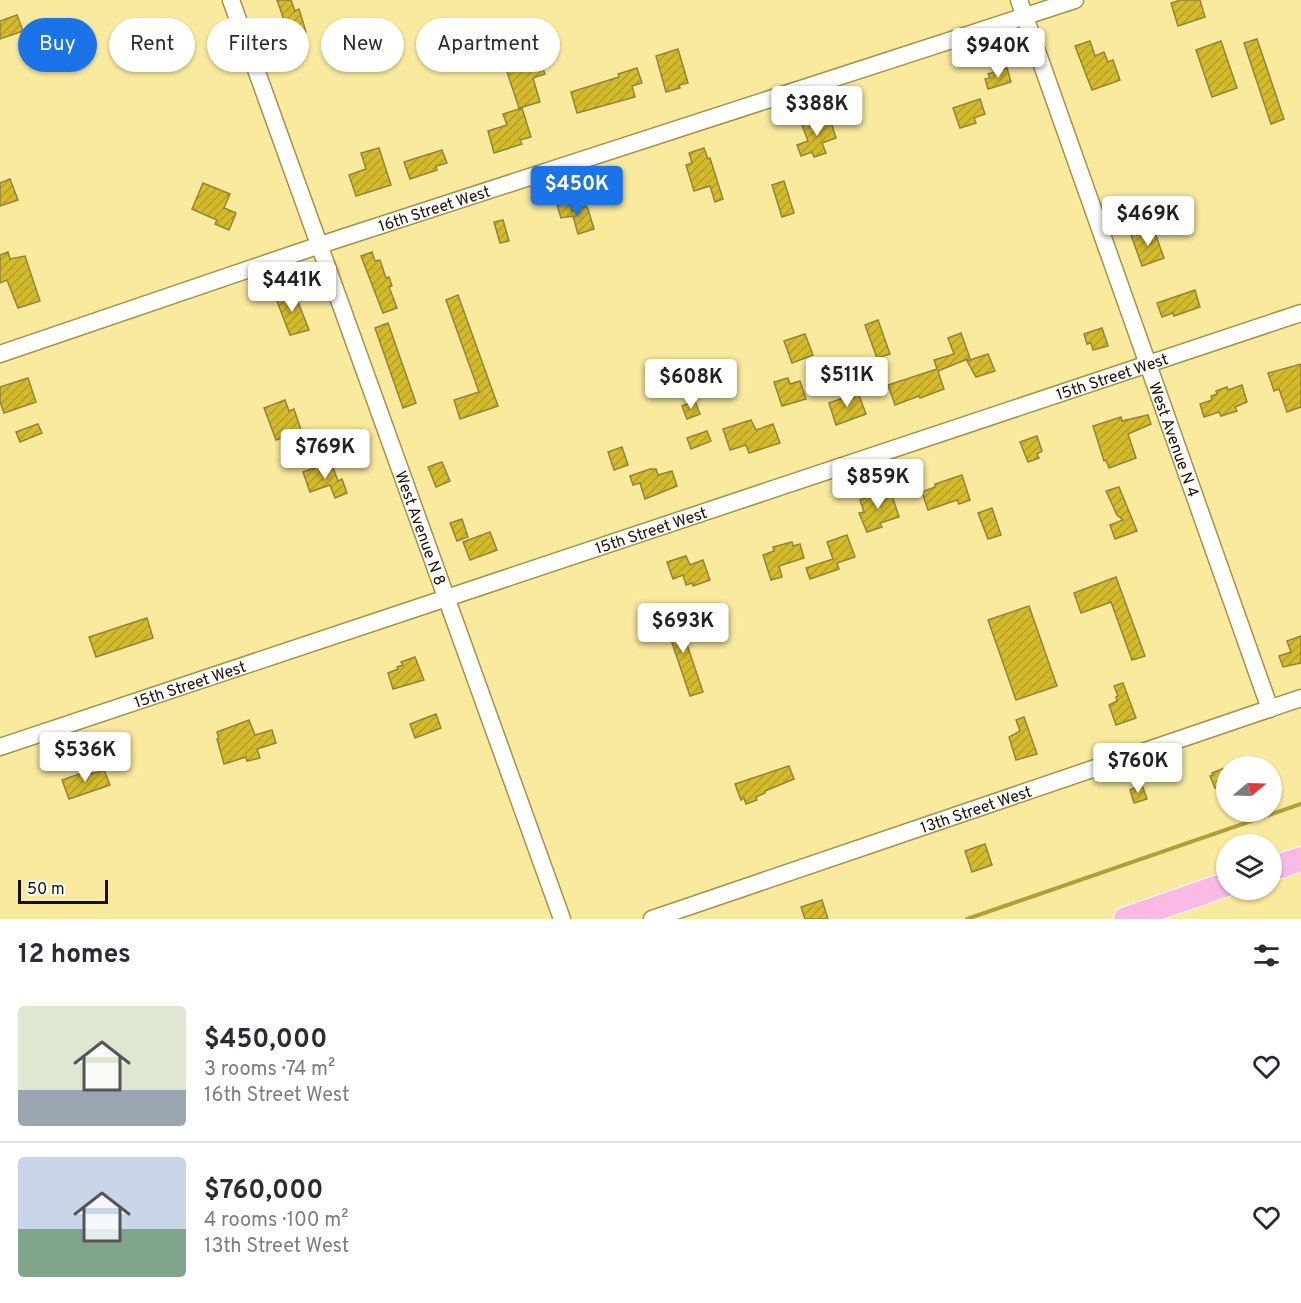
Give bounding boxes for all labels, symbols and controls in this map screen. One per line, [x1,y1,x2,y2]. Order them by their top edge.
chip: Buy [18,18,97,72]
chip: Rent [109,18,195,72]
chip: Filters [207,18,309,72]
chip: New [321,18,404,72]
chip: Apartment [416,18,560,72]
pin: $940K [956,28,1040,79]
text: $940K [966,34,1030,60]
pin: $388K [775,86,859,137]
text: $388K [785,92,849,118]
pin: $450K [535,166,619,217]
text: $450K [545,172,609,198]
street label: 16th Street West [376,182,493,237]
pin: $469K [1106,196,1190,247]
text: $469K [1116,202,1180,228]
pin: $441K [250,262,334,313]
text: $441K [262,268,322,294]
street label: 15th Street West [1054,350,1171,406]
pin: $511K [805,357,889,408]
pin: $608K [649,359,733,410]
text: $511K [820,363,874,389]
text: $608K [659,365,723,391]
street label: West Avenue N 4 [1143,380,1202,500]
pin: $769K [283,429,367,480]
text: $769K [295,435,355,461]
pin: $859K [836,459,920,510]
text: $859K [846,465,910,491]
street label: West Avenue N 8 [389,469,449,588]
street label: 15th Street West [593,504,710,560]
pin: $693K [641,603,725,654]
text: $693K [652,609,714,635]
street label: 15th Street West [132,658,249,714]
pin: $536K [43,732,127,783]
text: $536K [54,738,116,764]
pin: $760K [1096,743,1180,794]
text: $760K [1107,749,1169,775]
north arrow [1216,756,1282,822]
map controls [1216,756,1282,900]
street label: 13th Street West [918,782,1035,839]
button: layers [1216,834,1282,900]
scale bar [18,877,108,904]
text: 50 m [27,880,65,900]
text: 12 homes [18,939,131,972]
icon: filters [1250,939,1283,972]
text: $450,000 [204,1024,327,1057]
icon: home [66,1030,138,1102]
icon: heart [1250,1050,1283,1083]
text: 3 rooms · 74 m² [204,1057,335,1083]
text: 16th Street West [204,1083,350,1109]
text: $760,000 [204,1175,323,1208]
icon: home [66,1181,138,1253]
icon: heart [1250,1201,1283,1234]
text: 4 rooms · 100 m² [204,1208,349,1234]
text: 13th Street West [204,1234,349,1260]

